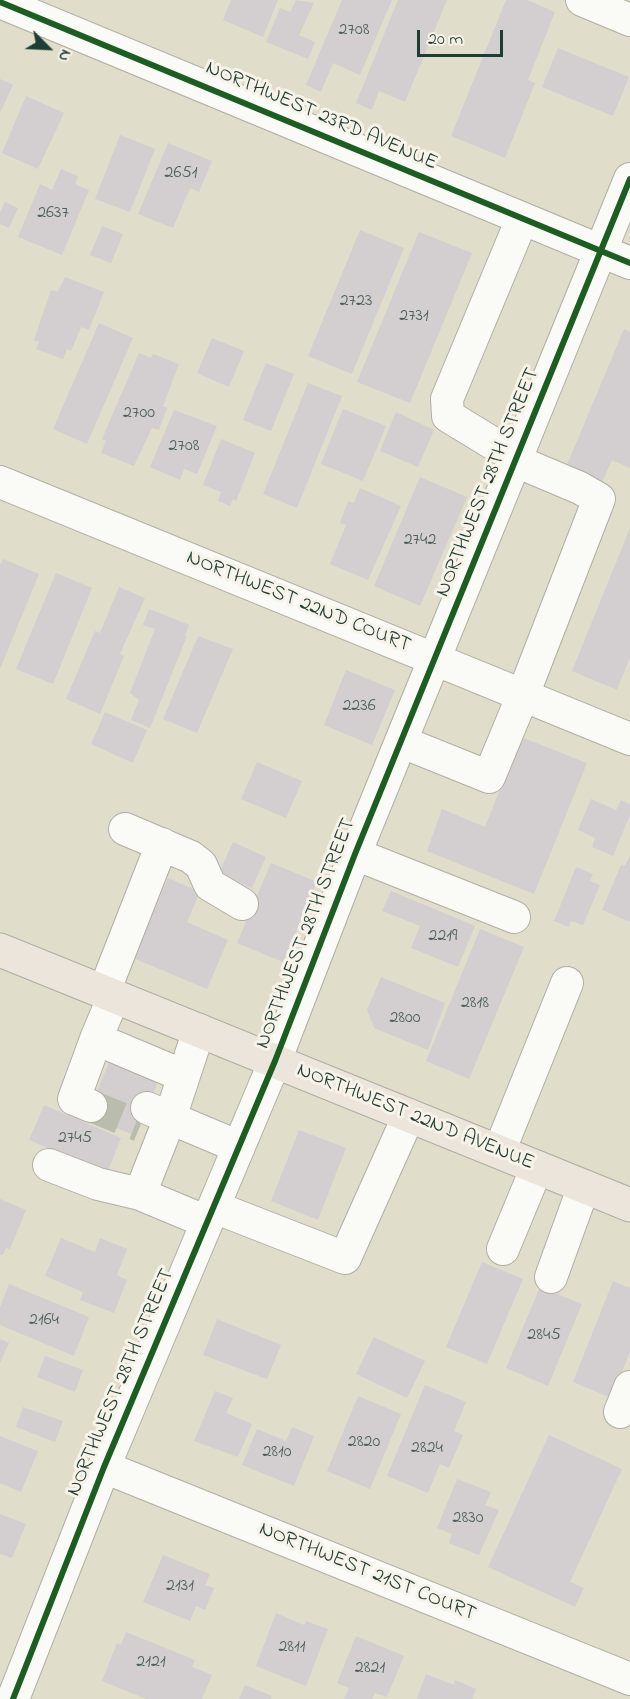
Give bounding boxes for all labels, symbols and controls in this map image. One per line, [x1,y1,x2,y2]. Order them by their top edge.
north arrow [18,18,78,78]
scale bar [420,18,506,56]
house number: 2708 [339,20,369,42]
text: 20 m [428,27,463,53]
text: N [51,46,78,65]
street label: NORTHWEST 23RD AVENUE [201,57,441,177]
house number: 2651 [165,163,197,185]
house number: 2637 [37,203,69,225]
house number: 2723 [340,291,372,313]
house number: 2731 [399,306,429,328]
street label: NORTHWEST 28TH STREET [431,365,547,601]
house number: 2700 [123,403,155,425]
house number: 2708 [169,436,199,458]
house number: 2742 [404,530,436,552]
street label: NORTHWEST 22ND COURT [182,546,414,660]
house number: 2236 [342,696,376,718]
street label: NORTHWEST 28TH STREET [251,815,363,1053]
house number: 2219 [428,926,458,948]
house number: 2818 [461,993,489,1015]
house number: 2800 [389,1008,421,1030]
street label: NORTHWEST 22ND AVENUE [293,1059,537,1177]
house number: 2745 [58,1128,92,1150]
street label: NORTHWEST 28TH STREET [63,1265,181,1501]
house number: 2164 [29,1310,59,1332]
house number: 2845 [527,1325,561,1347]
house number: 2820 [348,1432,380,1454]
house number: 2824 [411,1438,443,1460]
house number: 2810 [262,1442,292,1464]
house number: 2830 [453,1508,483,1530]
street label: NORTHWEST 21ST COURT [255,1518,479,1628]
house number: 2131 [166,1576,194,1598]
house number: 2811 [278,1637,306,1659]
house number: 2121 [136,1652,166,1674]
house number: 2821 [355,1658,385,1680]

